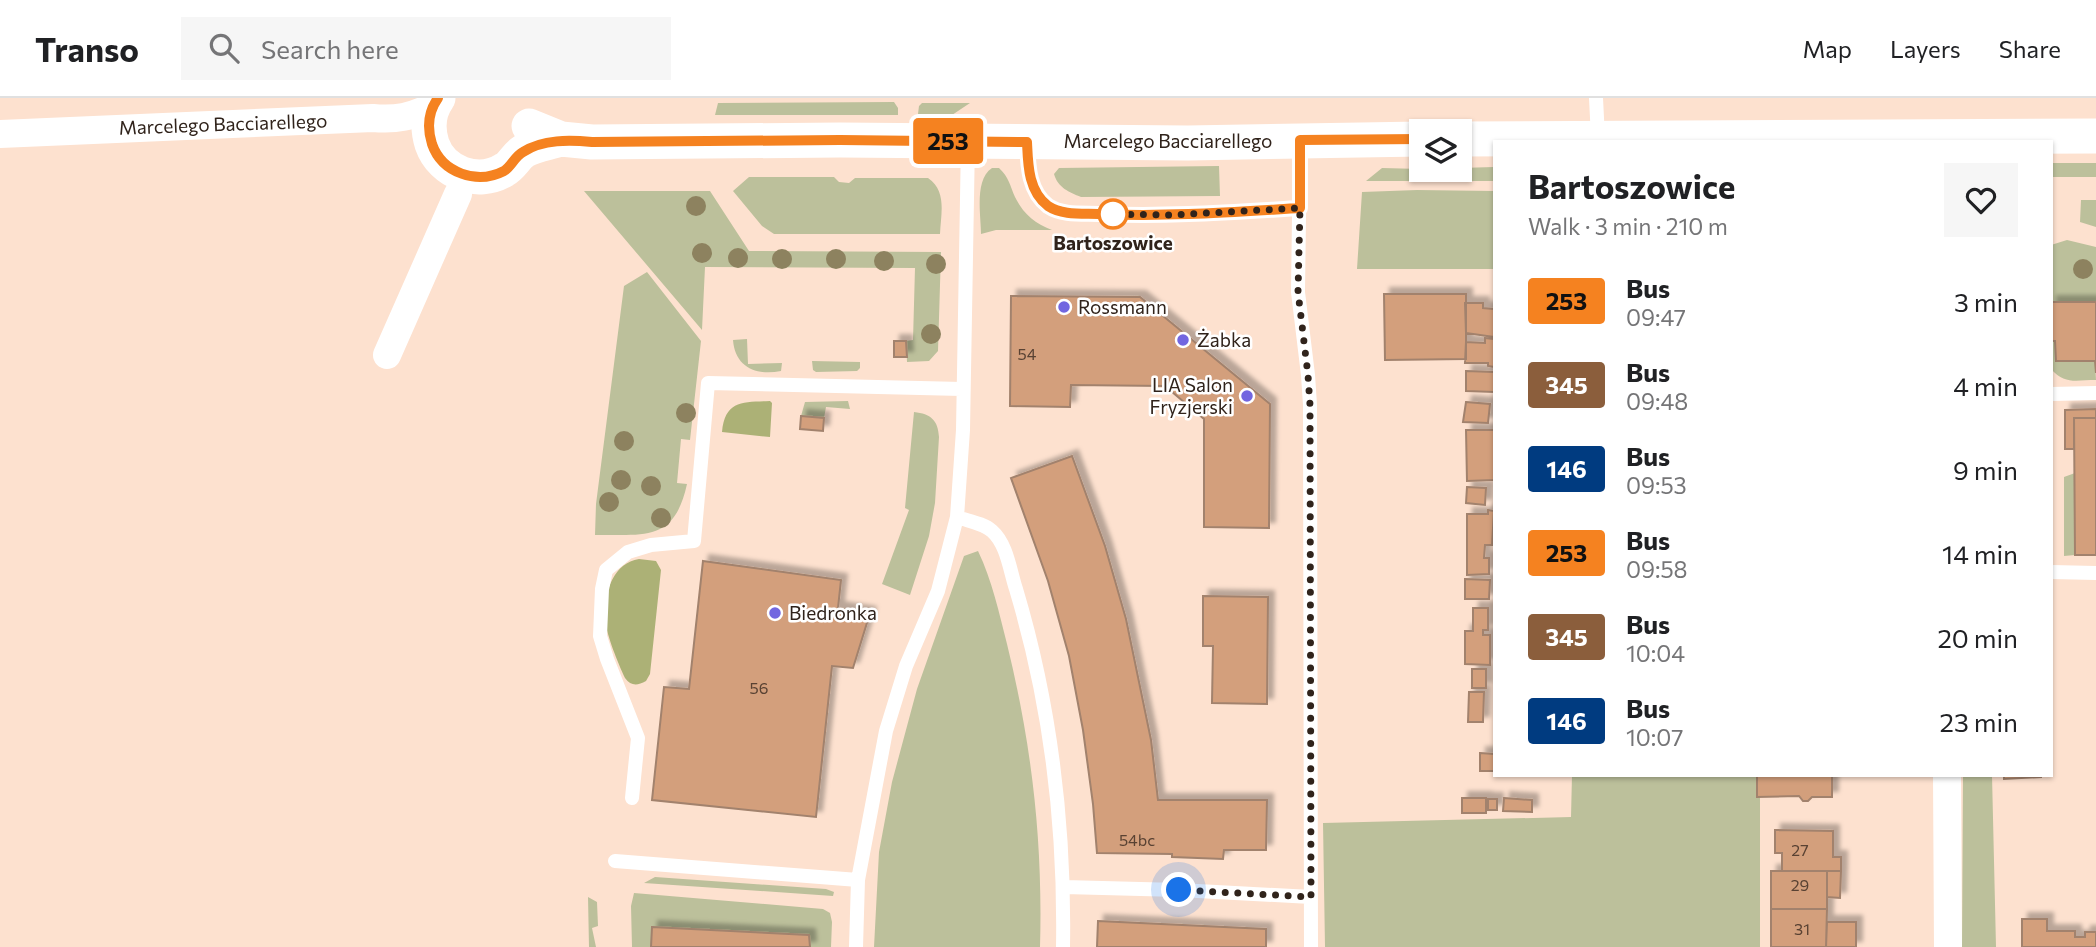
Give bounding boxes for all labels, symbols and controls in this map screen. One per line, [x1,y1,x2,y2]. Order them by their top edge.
search box [181,17,671,80]
text: Transo [35,28,139,69]
icon: search [205,29,243,67]
text: Search here [261,33,399,64]
text: Map [1803,34,1852,63]
text: Layers [1890,34,1961,63]
text: Share [1999,34,2061,63]
street label: Marcelego Bacciarellego [118,108,328,139]
line badge: 253 [908,118,988,164]
map controls [1409,119,1472,182]
button: layers [1409,119,1472,182]
text: 253 [927,126,969,155]
street label: Marcelego Bacciarellego [1064,129,1272,152]
button: heart [1944,163,2018,237]
text: Bartoszowice [1528,165,1735,206]
marker: Bartoszowice [1098,199,1128,229]
text: Walk · 3 min · 210 m [1528,212,1728,240]
place label: Bartoszowice [1053,231,1173,254]
text: Bus [1626,272,1670,303]
text: 253 [1546,286,1587,315]
text: 3 min [1954,286,2018,317]
place label: Rossmann [1078,295,1167,318]
marker: Rossmann [1056,299,1072,315]
text: 09:47 [1626,303,1686,331]
place label: Żabka [1197,328,1251,351]
marker: Żabka [1175,332,1191,348]
house number: 54 [1018,344,1037,363]
text: Bus [1626,356,1670,387]
text: 345 [1545,370,1588,399]
text: 4 min [1953,370,2018,401]
place label: LIA Salon Fryzjerski [1150,373,1233,418]
text: 09:48 [1626,387,1688,415]
marker: LIA Salon Fryzjerski [1239,388,1255,404]
text: Bus [1626,440,1670,471]
text: 146 [1546,454,1587,483]
text: 9 min [1953,454,2018,485]
text: 09:53 [1626,471,1687,499]
text: Bus [1626,524,1670,555]
text: 253 [1546,538,1587,567]
text: 14 min [1942,538,2018,569]
text: 09:58 [1626,555,1688,583]
place label: Biedronka [789,601,877,624]
marker: Biedronka [767,605,783,621]
text: Bus [1626,608,1670,639]
text: 345 [1545,622,1588,651]
text: 20 min [1937,622,2018,653]
text: 10:04 [1626,639,1685,667]
house number: 56 [750,678,768,697]
text: Bus [1626,692,1670,723]
text: 146 [1546,706,1587,735]
text: 23 min [1940,706,2018,737]
text: 10:07 [1626,723,1683,751]
house number: 54bc [1119,830,1155,849]
house number: 27 [1791,840,1809,859]
your location [1161,872,1196,907]
house number: 29 [1791,875,1809,894]
house number: 31 [1794,919,1810,938]

